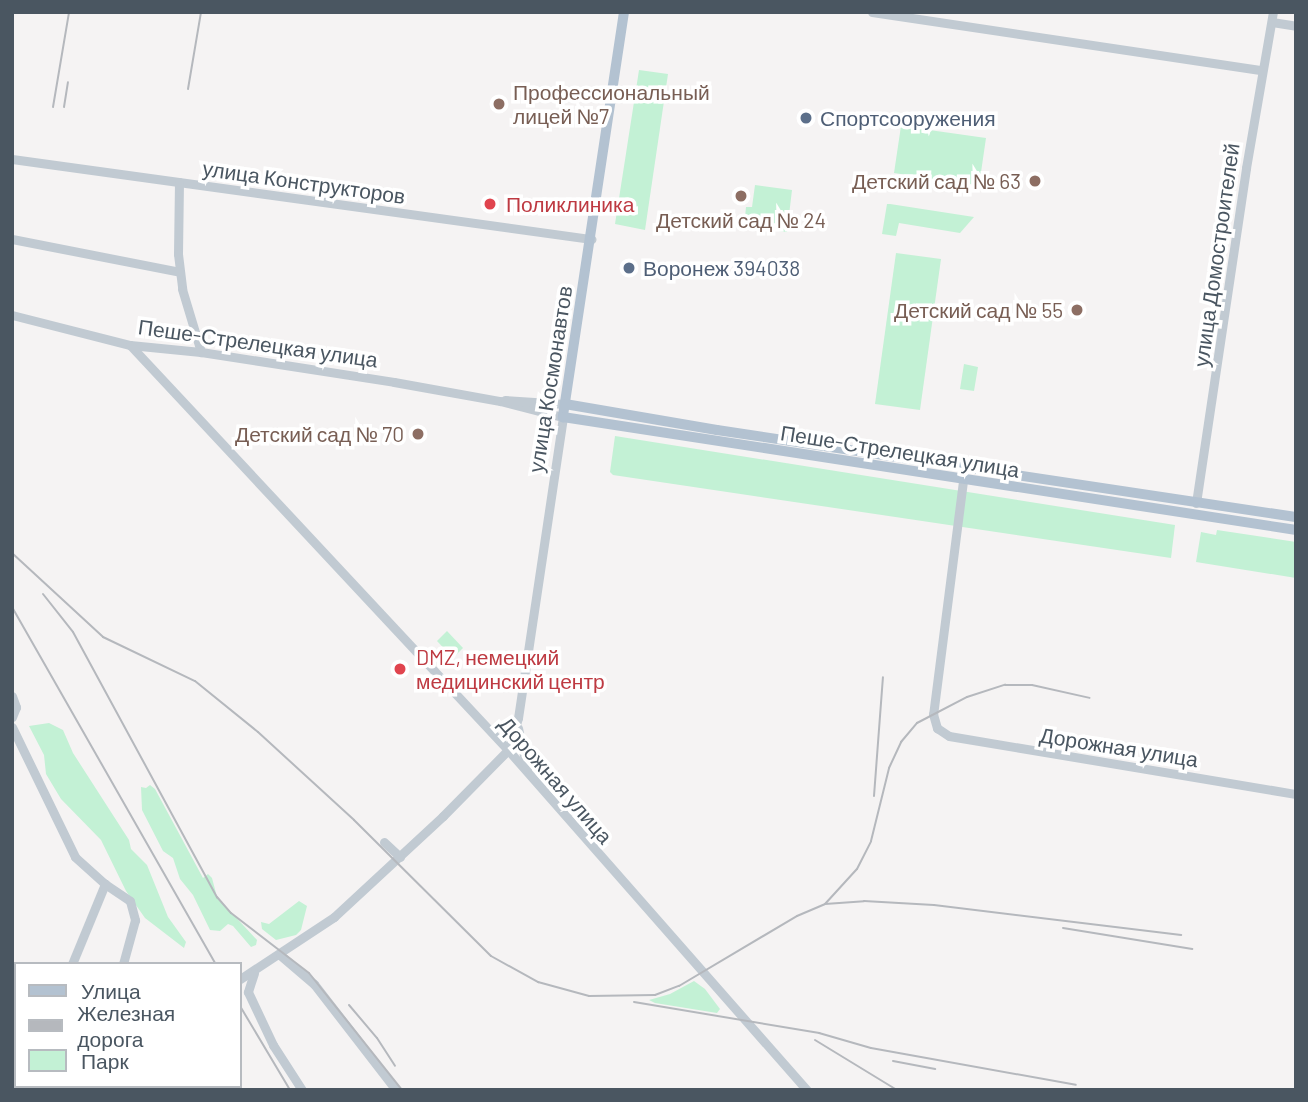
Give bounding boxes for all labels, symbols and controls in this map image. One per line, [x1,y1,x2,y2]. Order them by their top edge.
place label: Профессиональный лицей №7 [513,79,710,129]
marker: Профессиональный лицей №7 [491,96,507,112]
place label: Спортсооружения [820,105,996,131]
marker: Спортсооружения [798,110,814,126]
street label: улица Домостроителей [1188,142,1244,368]
street label: улица Конструкторов [201,155,407,209]
place label: Детский сад № 63 [852,168,1021,194]
marker: Детский сад № 63 [1027,173,1043,189]
marker: Детский сад № 24 [733,188,749,204]
place label: Поликлиника [506,191,634,217]
marker: Поликлиника [480,194,500,214]
place label: Детский сад № 24 [656,207,826,233]
place label: Воронеж 394038 [643,255,800,281]
marker: Воронеж 394038 [621,260,637,276]
street label: улица Космонавтов [523,284,577,474]
place label: Детский сад № 55 [894,297,1063,323]
marker: Детский сад № 55 [1069,302,1085,318]
street label: Пеше-Стрелецкая улица [137,314,379,372]
street label: Пеше-Стрелецкая улица [779,420,1021,482]
place label: Детский сад № 70 [235,421,404,447]
marker: Детский сад № 70 [410,426,426,442]
place label: DMZ, немецкий медицинский центр [416,644,605,694]
marker: DMZ, немецкий медицинский центр [390,659,410,679]
street label: Дорожная улица [494,711,618,849]
street label: Дорожная улица [1038,722,1200,772]
legend [14,962,242,1088]
text: Улица [81,978,141,1003]
text: Железная дорога [77,1000,175,1051]
text: Парк [81,1048,129,1073]

